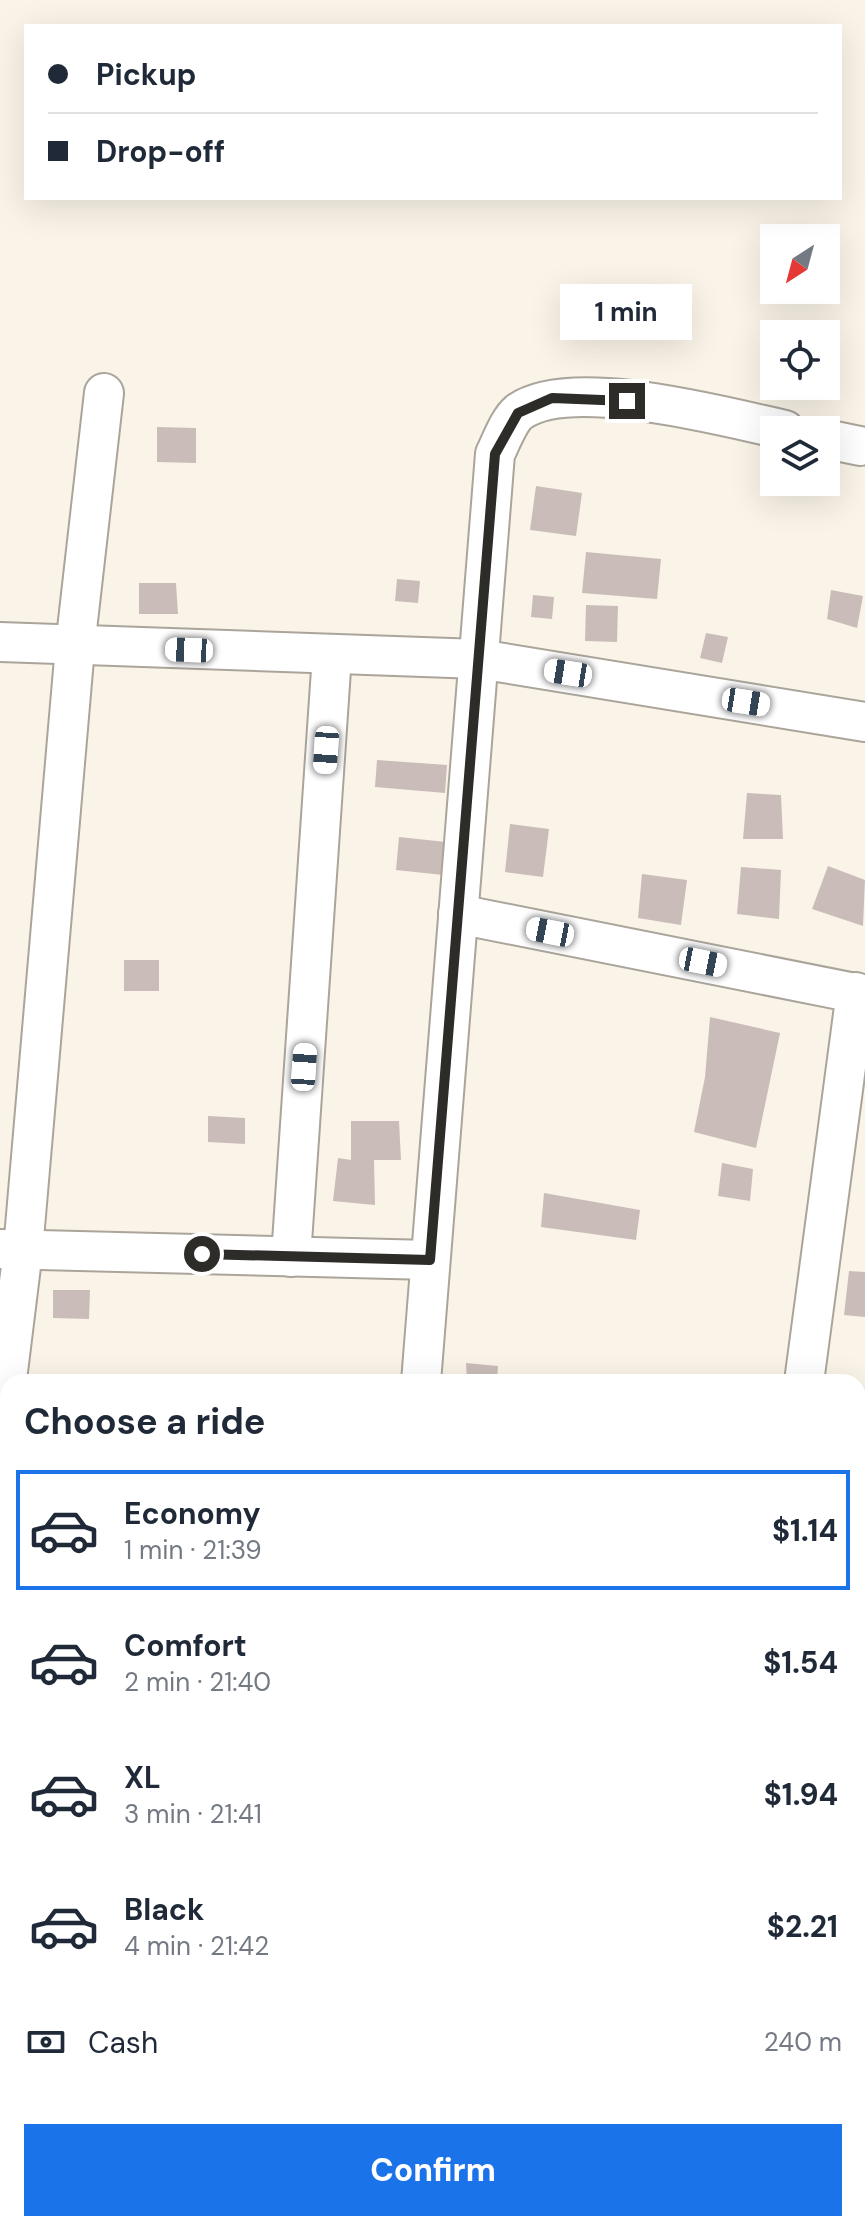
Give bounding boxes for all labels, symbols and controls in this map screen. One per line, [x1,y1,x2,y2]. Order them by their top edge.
text: Pickup [96,55,196,94]
text: Drop-off [96,132,225,171]
north arrow [760,224,840,304]
map controls [760,224,840,496]
callout: 1 min [561,285,693,341]
text: 1 min [594,295,658,329]
button: locate [760,320,840,400]
route end [609,383,645,419]
button: layers [760,416,840,496]
car [165,637,213,663]
car [542,657,594,689]
car [720,686,772,718]
car [312,725,340,775]
car [524,916,576,948]
car [677,946,729,978]
car [290,1042,318,1092]
route start [184,1236,220,1272]
text: Choose a ride [24,1398,265,1445]
icon: car [28,1494,100,1566]
text: Economy [124,1494,261,1533]
text: $1.14 [772,1511,838,1550]
text: 1 min · 21:39 [124,1533,262,1567]
icon: car [28,1626,100,1698]
text: Comfort [124,1626,247,1665]
text: $1.54 [763,1643,838,1682]
text: 2 min · 21:40 [124,1665,271,1699]
icon: car [28,1758,100,1830]
text: XL [124,1758,161,1797]
text: $1.94 [764,1775,838,1814]
text: 3 min · 21:41 [124,1797,262,1831]
icon: car [28,1890,100,1962]
text: Black [124,1890,204,1929]
text: $2.21 [767,1907,838,1946]
text: 4 min · 21:42 [124,1929,269,1963]
icon: cash [24,2020,68,2064]
text: Cash [88,2023,158,2062]
text: 240 m [764,2025,842,2059]
button: Confirm [24,2124,842,2216]

